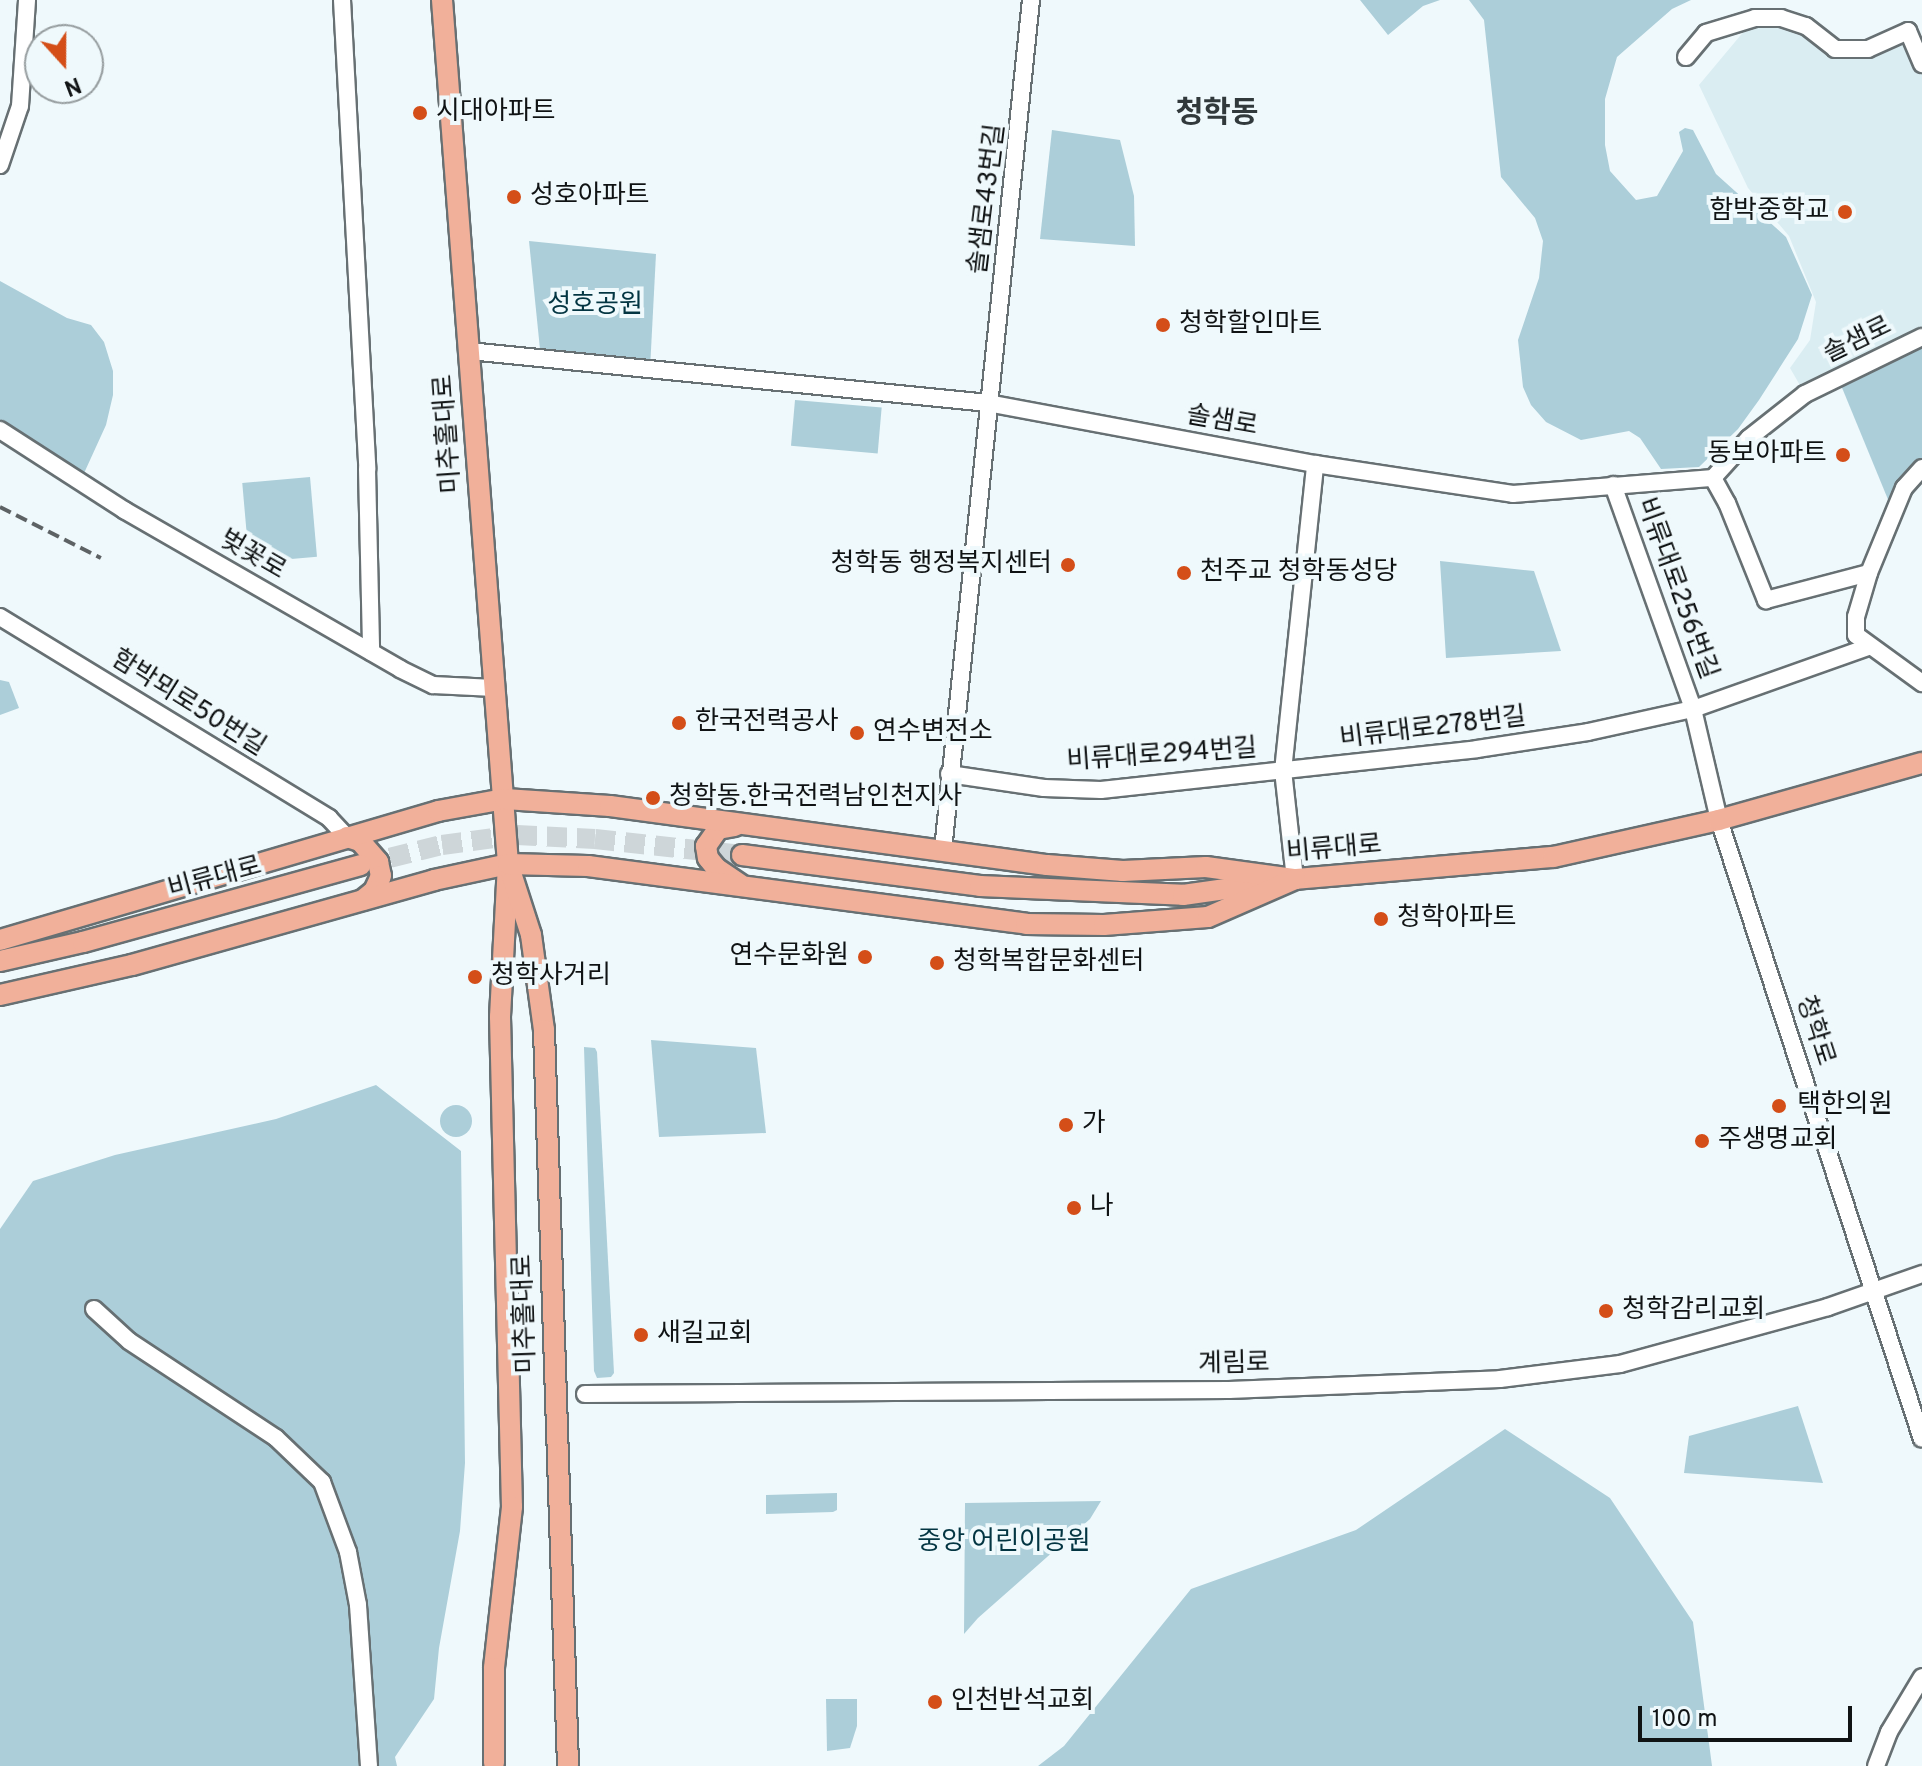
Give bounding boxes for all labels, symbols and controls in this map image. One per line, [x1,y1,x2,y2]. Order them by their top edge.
north arrow [24,24,104,104]
text: N [60,70,84,100]
place label: 시대아파트 [436,97,556,129]
district label: 청학동 [1176,97,1258,133]
marker: 시대아파트 [411,104,429,122]
street label: 솔샘로43번길 [963,122,1013,276]
place label: 성호아파트 [530,181,650,213]
marker: 성호아파트 [505,188,523,206]
place label: 함박중학교 [1709,196,1829,228]
marker: 함박중학교 [1836,203,1854,221]
park label: 성호공원 [547,290,643,322]
place label: 청학할인마트 [1179,309,1323,341]
street label: 솔샘로 [1819,311,1897,371]
marker: 청학할인마트 [1154,316,1172,334]
street label: 미추홀대로 [429,373,469,495]
street label: 솔샘로 [1184,400,1260,444]
place label: 동보아파트 [1707,439,1827,471]
marker: 동보아파트 [1834,446,1852,464]
street label: 비류대로256번길 [1629,494,1723,684]
street label: 벚꽃로 [213,525,291,587]
place label: 청학동 행정복지센터 [831,549,1052,581]
marker: 청학동 행정복지센터 [1059,556,1077,574]
place label: 천주교 청학동성당 [1200,557,1397,589]
marker: 천주교 청학동성당 [1175,564,1193,582]
street label: 함박뫼로50번길 [105,644,271,764]
street label: 비류대로278번길 [1338,702,1528,756]
place label: 한국전력공사 [695,707,839,739]
marker: 한국전력공사 [670,714,688,732]
place label: 연수변전소 [873,717,993,749]
marker: 연수변전소 [848,724,866,742]
street label: 비류대로294번길 [1066,734,1258,778]
place label: 청학동.한국전력남인천지사 [669,782,962,814]
marker: 청학동.한국전력남인천지사 [644,789,662,807]
street label: 비류대로 [1285,830,1383,870]
street label: 비류대로 [165,852,265,906]
place label: 청학아파트 [1397,903,1517,935]
marker: 청학아파트 [1372,910,1390,928]
place label: 연수문화원 [729,941,849,973]
place label: 청학복합문화센터 [953,947,1144,979]
marker: 연수문화원 [856,948,874,966]
marker: 청학복합문화센터 [928,954,946,972]
place label: 청학사거리 [491,961,611,993]
marker: 청학사거리 [466,968,484,986]
street label: 청학로 [1788,992,1840,1070]
place label: 택한의원 [1797,1090,1893,1122]
marker: 택한의원 [1768,1095,1790,1117]
place label: 가 [1082,1109,1106,1141]
marker: 가 [1057,1116,1075,1134]
place label: 주생명교회 [1718,1125,1838,1157]
marker: 주생명교회 [1693,1132,1711,1150]
place label: 나 [1090,1192,1114,1224]
marker: 나 [1065,1199,1083,1217]
street label: 미추홀대로 [508,1254,544,1374]
place label: 청학감리교회 [1622,1295,1766,1327]
marker: 청학감리교회 [1597,1302,1615,1320]
place label: 새길교회 [657,1319,753,1351]
marker: 새길교회 [632,1326,650,1344]
street label: 계림로 [1198,1349,1270,1381]
park label: 중앙 어린이공원 [917,1527,1091,1559]
place label: 인천반석교회 [951,1686,1095,1718]
scale bar [1642,1690,1856,1740]
marker: 인천반석교회 [926,1693,944,1711]
text: 100 m [1652,1705,1718,1735]

